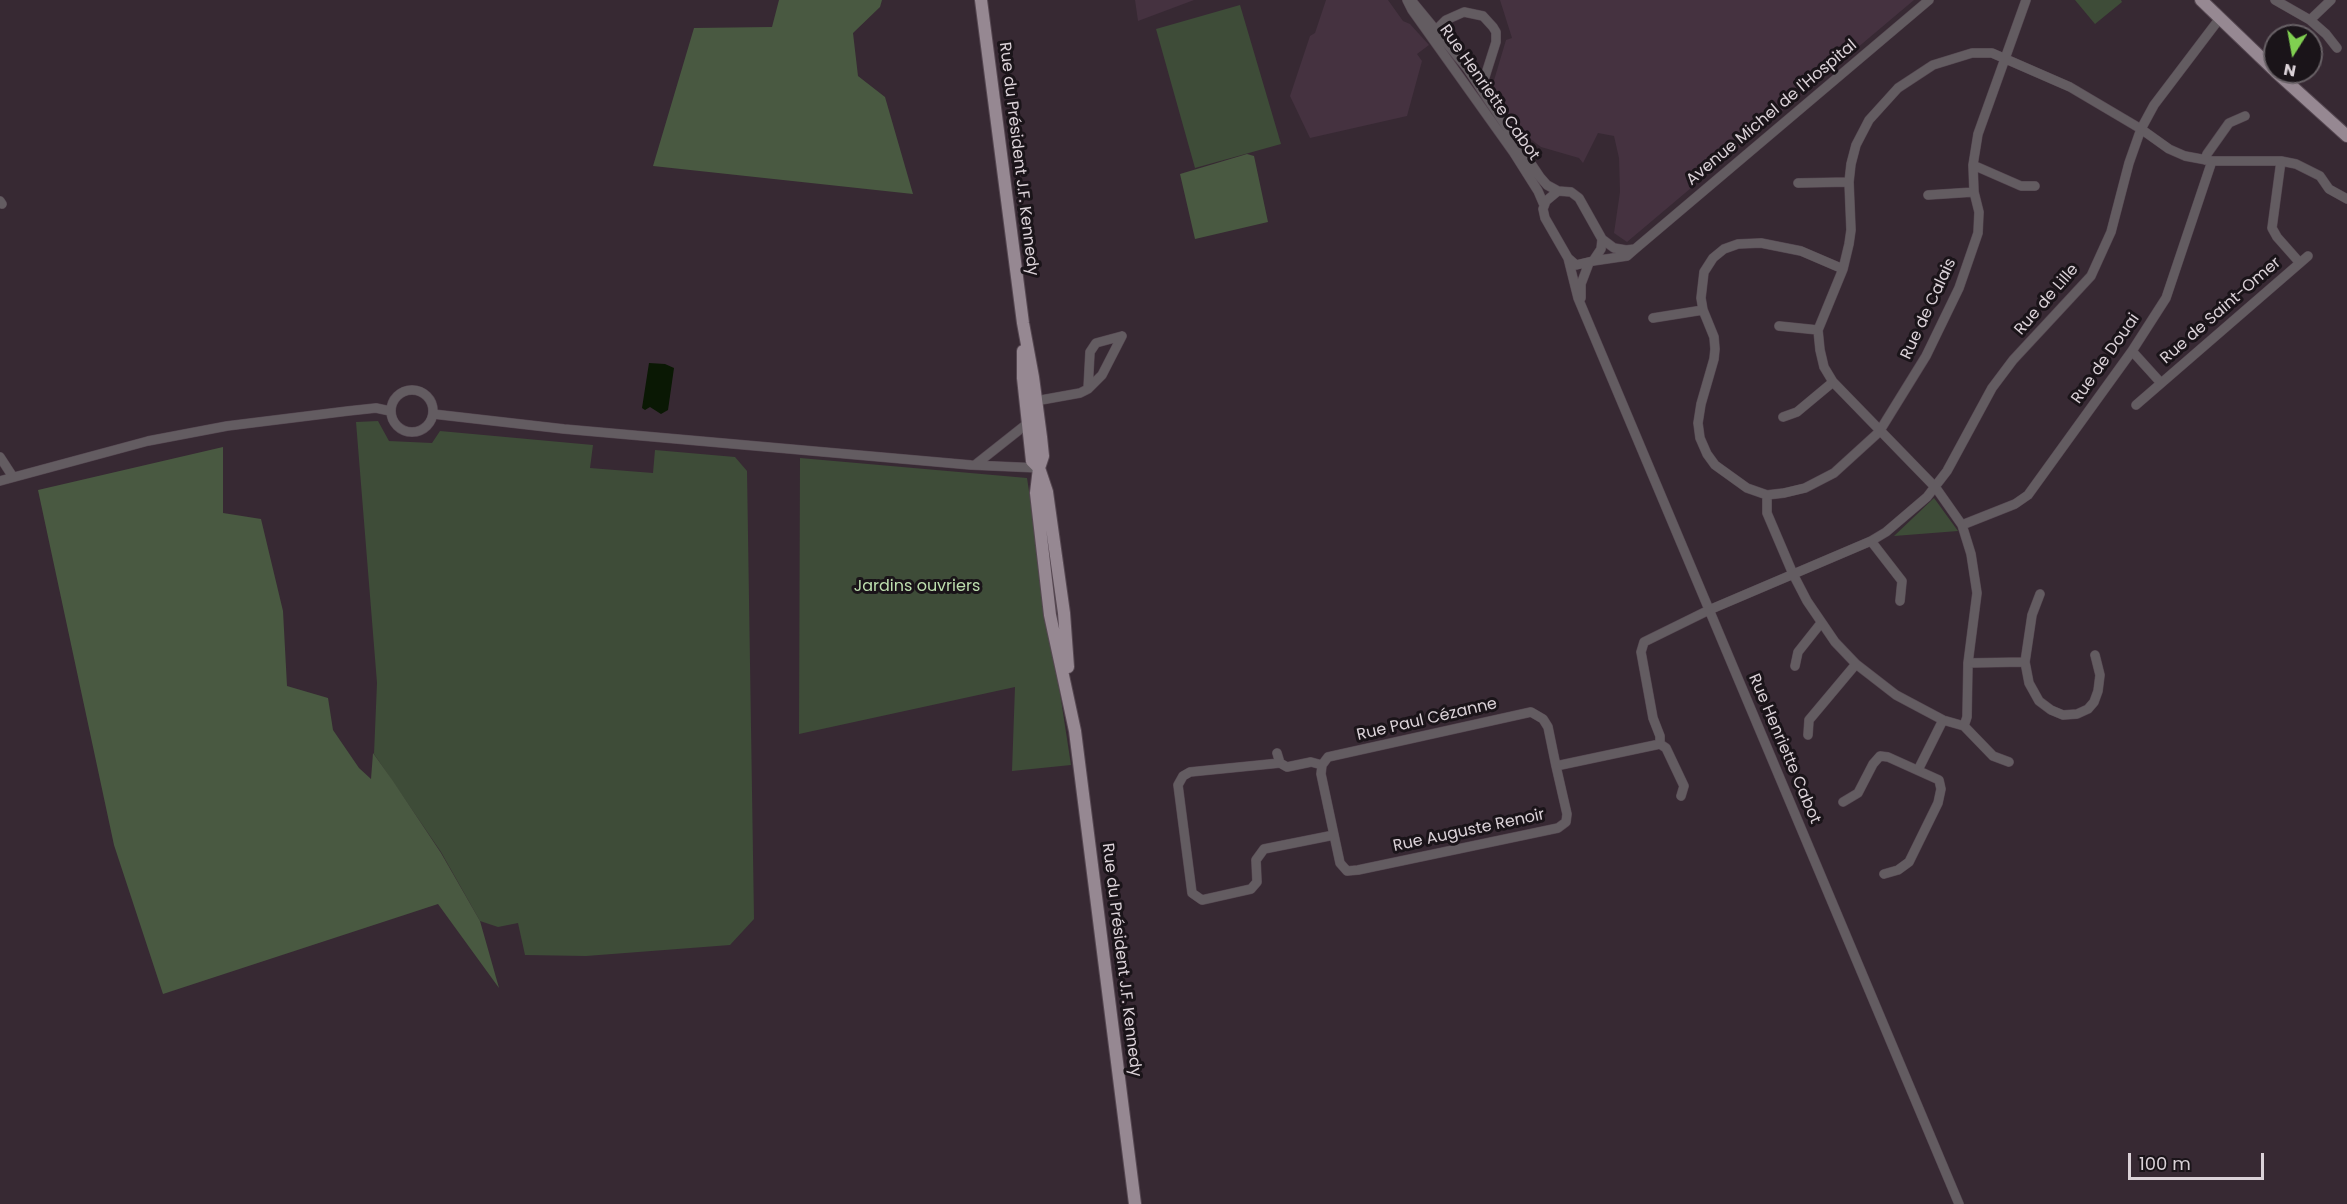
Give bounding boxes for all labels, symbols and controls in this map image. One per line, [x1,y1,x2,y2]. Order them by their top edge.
street label: Rue Henriette Cabot [1435,22,1543,164]
north arrow [2263,24,2323,84]
street label: Avenue Michel de l'Hospital [1683,36,1861,190]
street label: Rue du Président J.F. Kennedy [994,41,1042,277]
text: N [2282,58,2298,83]
street label: Rue de Saint-Omer [2157,254,2285,368]
street label: Rue de Calais [1897,255,1961,363]
street label: Rue de Lille [2011,261,2083,339]
street label: Rue de Douai [2068,310,2144,408]
park label: Jardins ouvriers [854,577,980,597]
street label: Rue Henriette Cabot [1744,671,1824,827]
street label: Rue Paul Cézanne [1355,695,1499,745]
street label: Rue Auguste Renoir [1391,806,1547,856]
street label: Rue du Président J.F. Kennedy [1097,842,1145,1078]
scale bar [2131,1141,2268,1179]
text: 100 m [2139,1151,2191,1176]

